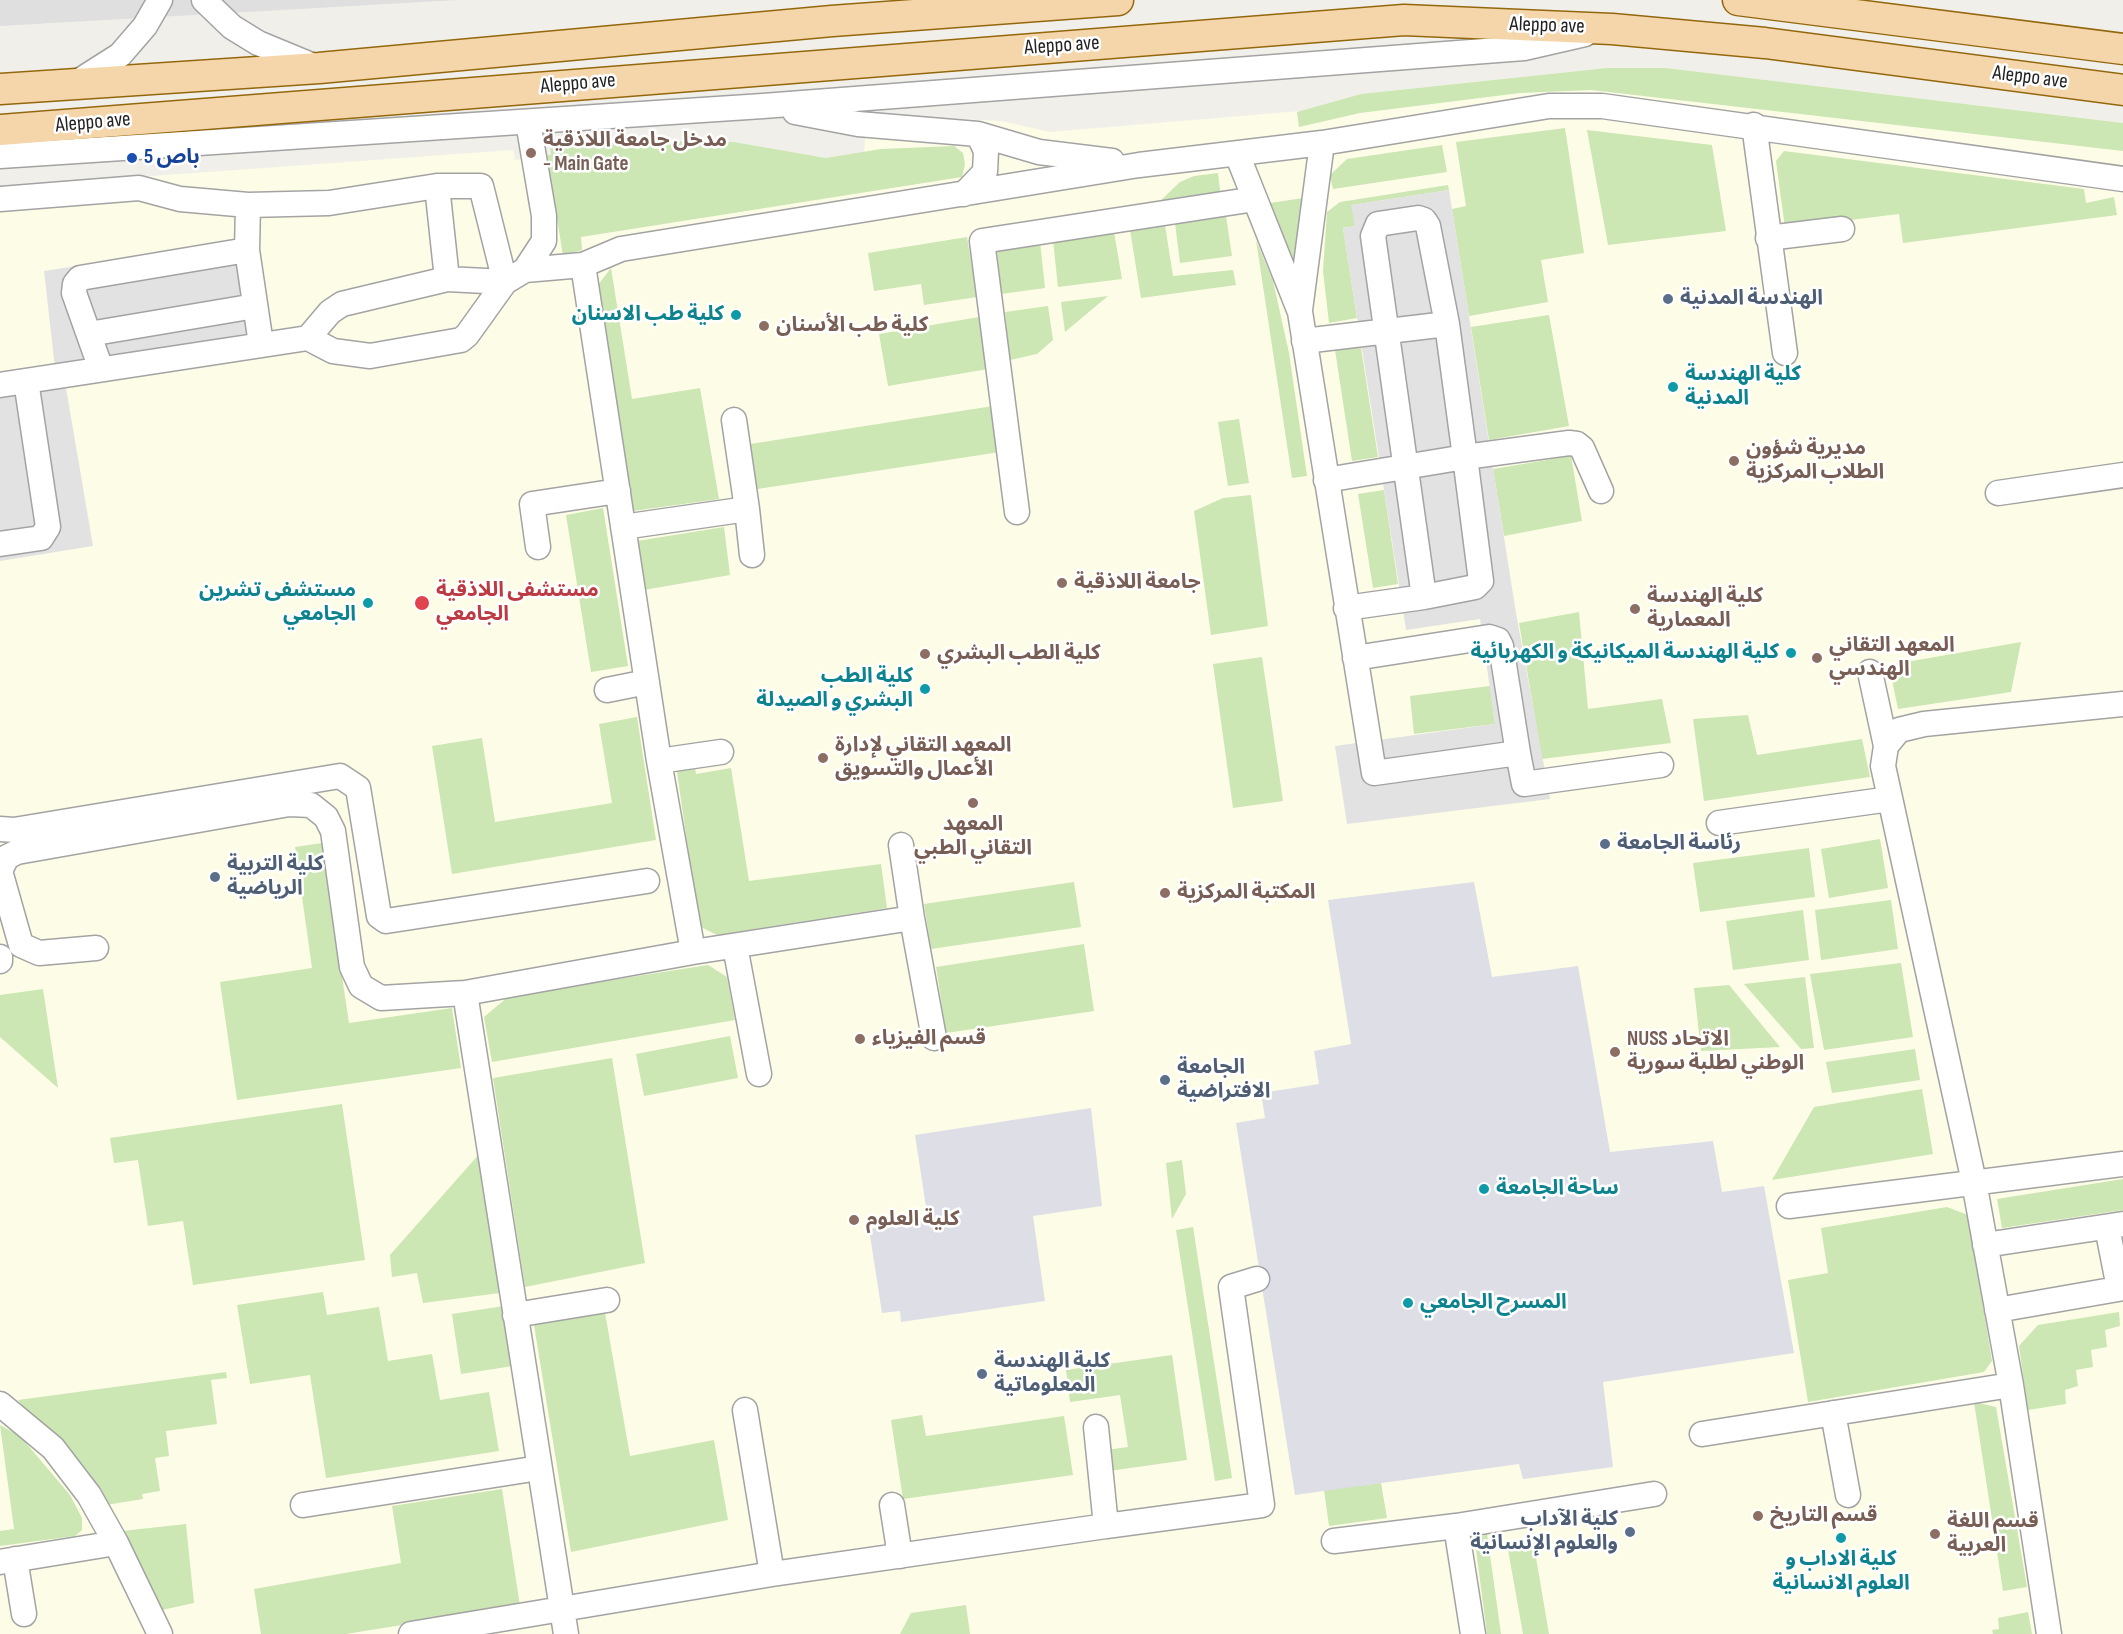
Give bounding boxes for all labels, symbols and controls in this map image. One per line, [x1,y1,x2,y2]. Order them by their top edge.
street label: Aleppo ave [1509,12,1585,40]
street label: Aleppo ave [1024,31,1100,61]
street label: Aleppo ave [1991,61,2069,95]
street label: Aleppo ave [539,68,617,100]
street label: Aleppo ave [54,107,132,139]
place label: مدخل جامعة اللاذقية - Main Gate [543,128,727,178]
place label: باص 5 [144,145,200,171]
marker: مدخل جامعة اللاذقية - Main Gate [524,146,538,160]
marker: باص 5 [125,151,139,165]
place label: الهندسة المدنية [1680,286,1823,312]
marker: الهندسة المدنية [1661,292,1675,306]
place label: كلية طب الاسنان [572,302,724,328]
marker: كلية طب الاسنان [729,308,743,322]
place label: كلية طب الأسنان [776,313,928,339]
marker: كلية طب الأسنان [757,319,771,333]
place label: كلية الهندسة المدنية [1685,362,1801,412]
marker: كلية الهندسة المدنية [1666,380,1680,394]
place label: مديرية شؤون الطلاب المركزية [1746,436,1884,486]
marker: مديرية شؤون الطلاب المركزية [1727,454,1741,468]
place label: جامعة اللاذقية [1074,570,1201,596]
marker: جامعة اللاذقية [1055,576,1069,590]
place label: مستشفى تشرين الجامعي [199,578,356,628]
place label: مستشفى اللاذقية الجامعي [436,578,599,628]
place label: كلية الهندسة المعمارية [1647,584,1763,634]
marker: مستشفى اللاذقية الجامعي [413,594,431,612]
marker: مستشفى تشرين الجامعي [361,596,375,610]
marker: كلية الهندسة المعمارية [1628,602,1642,616]
place label: المعهد التقاني الهندسي [1829,633,1955,683]
place label: كلية الهندسة الميكانيكة و الكهربائية [1470,640,1779,666]
place label: كلية الطب البشري [937,641,1101,667]
marker: كلية الهندسة الميكانيكة و الكهربائية [1784,646,1798,660]
marker: كلية الطب البشري [918,647,932,661]
marker: المعهد التقاني الهندسي [1810,651,1824,665]
place label: كلية الطب البشري و الصيدلة [756,664,913,714]
marker: كلية الطب البشري و الصيدلة [918,682,932,696]
place label: المعهد التقاني لإدارة الأعمال والتسويق [835,733,1012,783]
marker: المعهد التقاني لإدارة الأعمال والتسويق [816,751,830,765]
marker: المعهد التقاني الطبي [966,796,980,810]
place label: المعهد التقاني الطبي [914,812,1032,862]
place label: رئاسة الجامعة [1617,831,1741,857]
marker: رئاسة الجامعة [1598,837,1612,851]
place label: كلية التربية الرياضية [227,852,324,902]
marker: كلية التربية الرياضية [208,870,222,884]
place label: المكتبة المركزية [1177,880,1316,906]
marker: المكتبة المركزية [1158,886,1172,900]
place label: قسم الفيزياء [872,1026,986,1052]
place label: NUSS الاتحاد الوطني لطلبة سورية [1627,1027,1804,1077]
marker: قسم الفيزياء [853,1032,867,1046]
marker: NUSS الاتحاد الوطني لطلبة سورية [1608,1045,1622,1059]
place label: الجامعة الافتراضية [1177,1055,1271,1105]
marker: الجامعة الافتراضية [1158,1073,1172,1087]
place label: ساحة الجامعة [1496,1176,1619,1202]
marker: ساحة الجامعة [1477,1182,1491,1196]
place label: كلية العلوم [866,1207,960,1233]
marker: كلية العلوم [847,1213,861,1227]
place label: المسرح الجامعي [1420,1290,1567,1316]
marker: المسرح الجامعي [1401,1296,1415,1310]
place label: كلية الهندسة المعلوماتية [994,1349,1110,1399]
marker: كلية الهندسة المعلوماتية [975,1367,989,1381]
place label: قسم التاريخ [1770,1503,1877,1529]
place label: كلية الآداب والعلوم الإنسانية [1470,1507,1618,1557]
marker: قسم التاريخ [1751,1509,1765,1523]
place label: قسم اللغة العربية [1947,1509,2039,1559]
marker: كلية الآداب والعلوم الإنسانية [1623,1525,1637,1539]
marker: قسم اللغة العربية [1928,1527,1942,1541]
marker: كلية الاداب و العلوم الانسانية [1834,1531,1848,1545]
place label: كلية الاداب و العلوم الانسانية [1772,1547,1910,1597]

